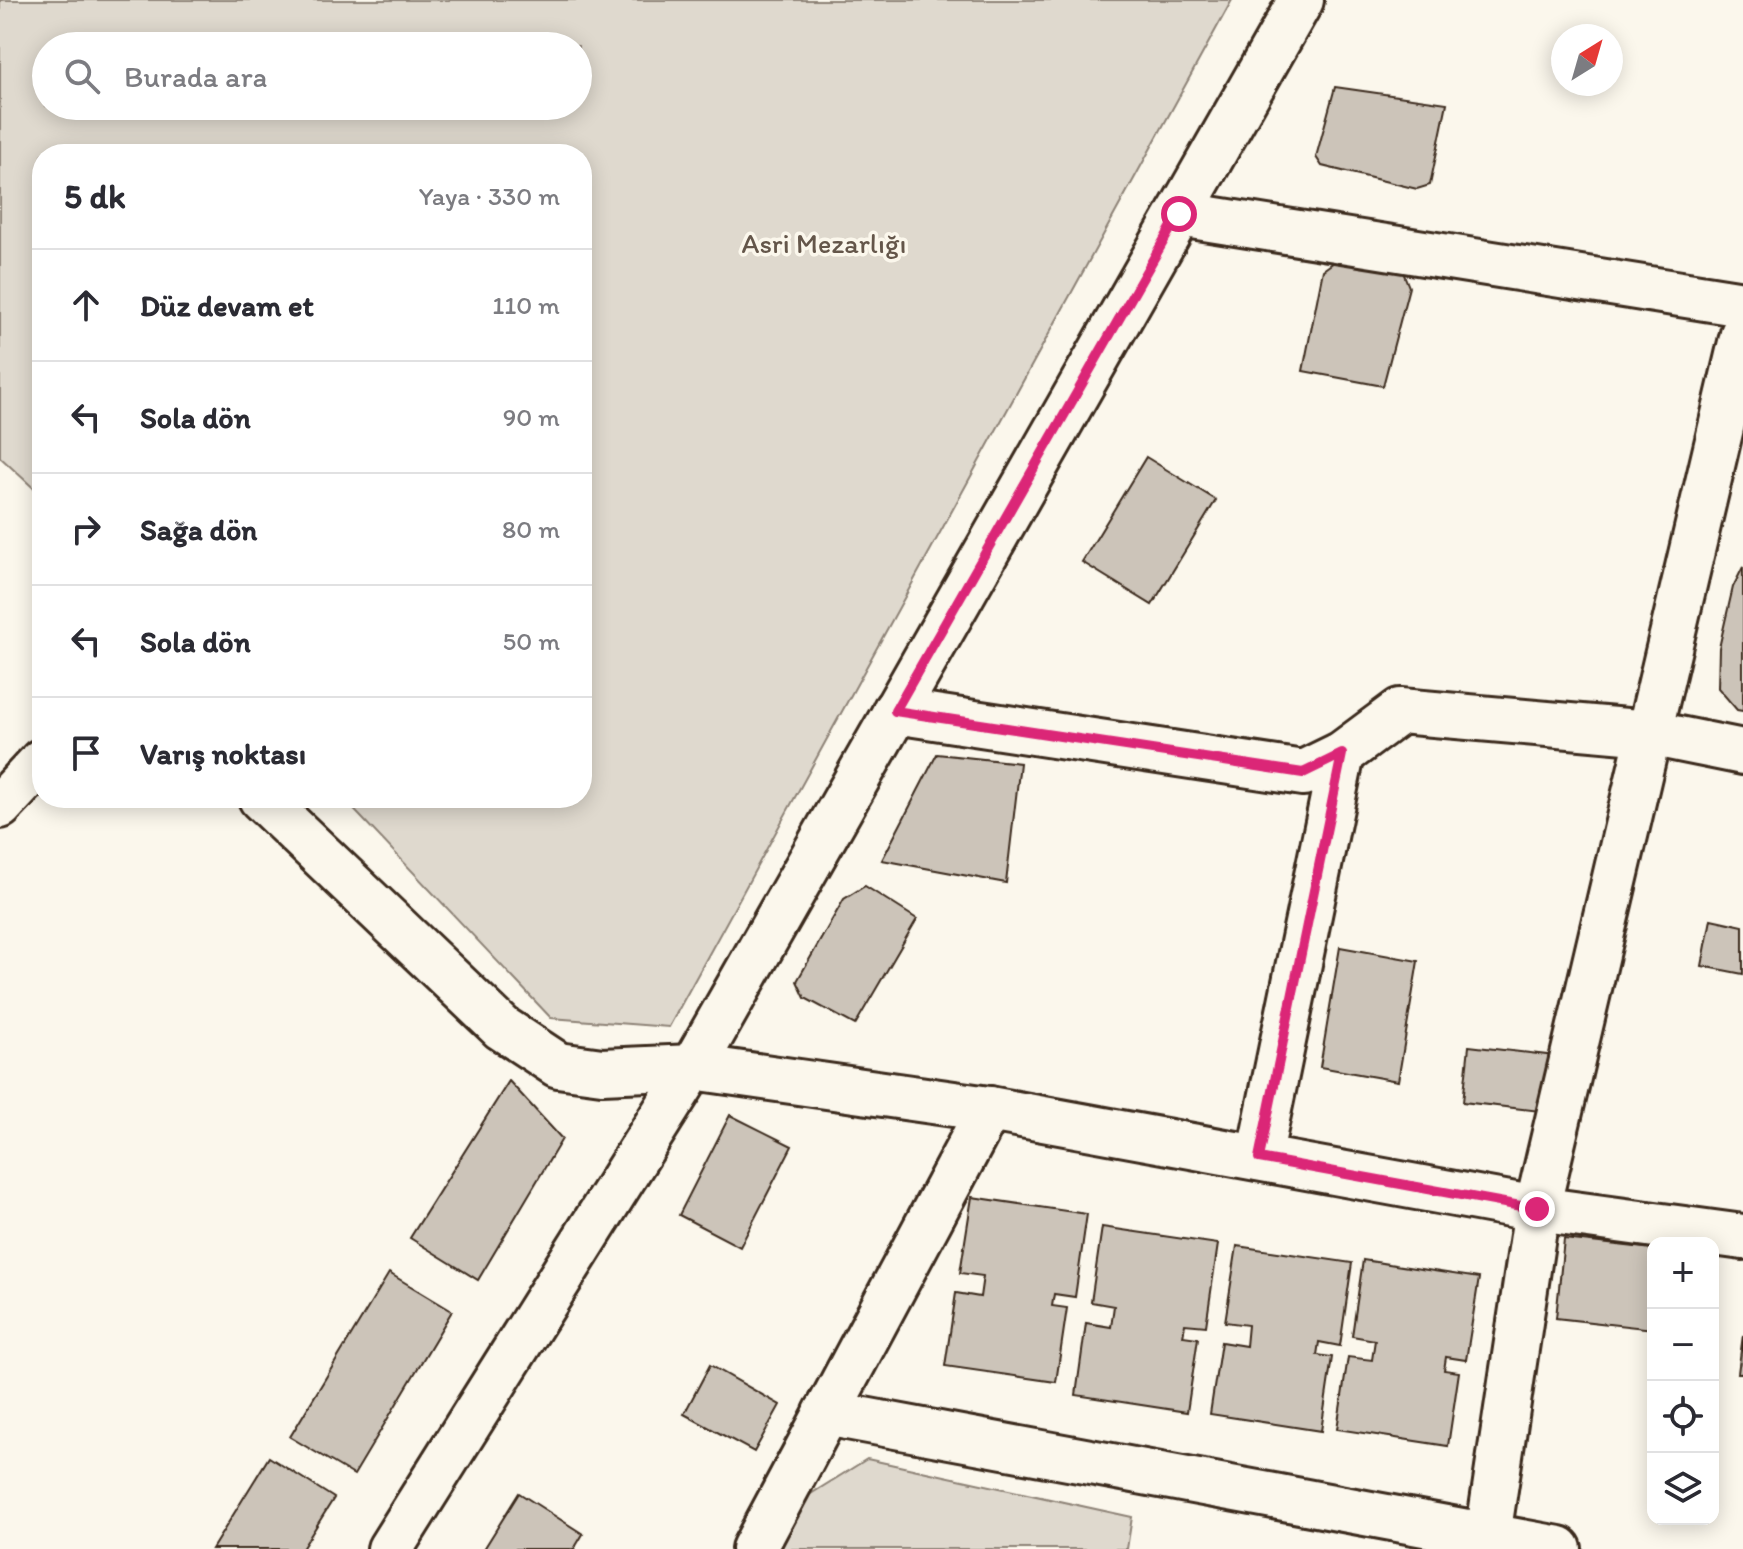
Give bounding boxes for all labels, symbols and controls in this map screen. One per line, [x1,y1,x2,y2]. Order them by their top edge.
north arrow [1551,24,1623,96]
search box [32,32,592,120]
icon: search [60,54,104,98]
text: Burada ara [124,58,267,95]
text: 5 dk [64,176,126,217]
text: Yaya · 330 m [419,180,560,212]
route start [1161,196,1197,232]
park label: Asri Mezarlığı [742,226,906,260]
icon: ahead [64,283,108,327]
text: Düz devam et [140,287,314,324]
text: 110 m [492,289,560,321]
icon: left [64,395,108,439]
text: Sola dön [140,399,251,436]
text: 90 m [503,401,560,433]
icon: right [64,507,108,551]
text: Sağa dön [140,511,257,548]
text: 80 m [502,513,560,545]
icon: left [64,619,108,663]
text: Sola dön [140,623,251,660]
text: 50 m [503,625,560,657]
icon: arrive [64,731,108,775]
text: Varış noktası [140,735,306,772]
route end [1519,1191,1555,1227]
map controls [1647,1237,1719,1525]
button: + [1647,1237,1719,1309]
button: − [1647,1309,1719,1381]
button: locate [1647,1381,1719,1453]
button: layers [1647,1453,1719,1525]

